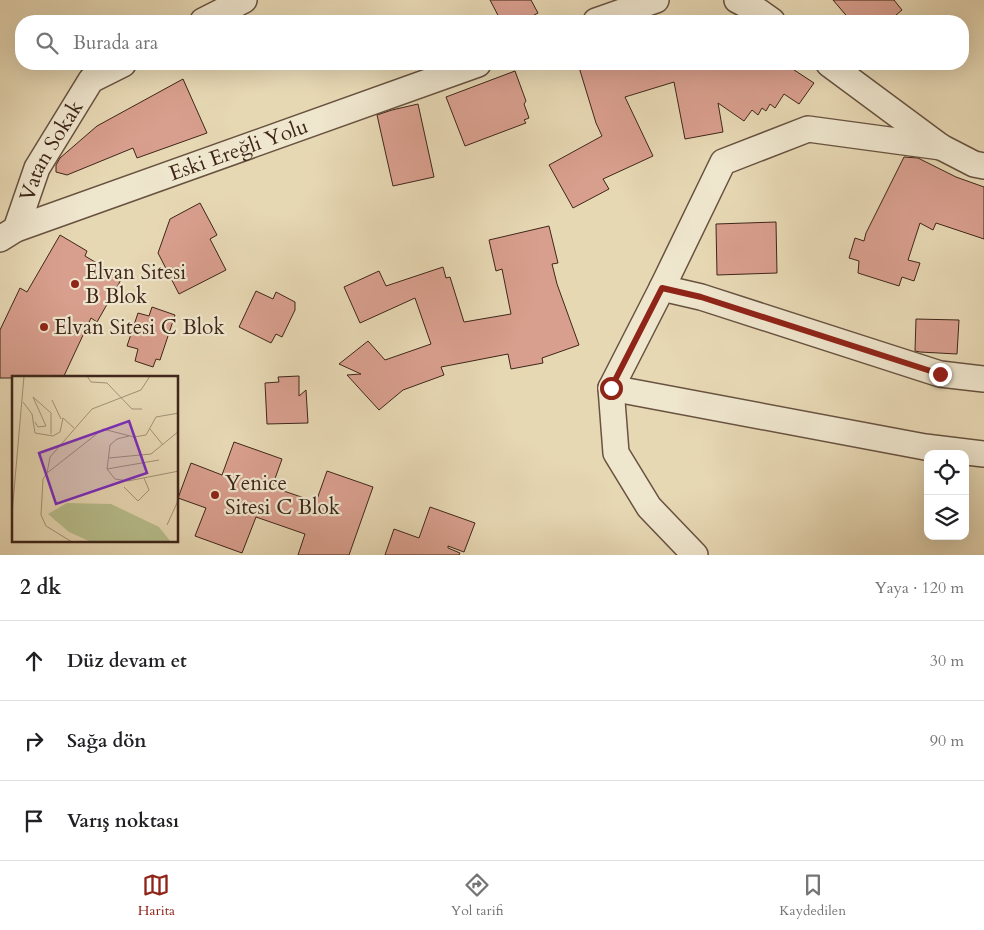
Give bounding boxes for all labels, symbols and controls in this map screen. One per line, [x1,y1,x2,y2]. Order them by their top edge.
search box [15,15,969,70]
icon: search [33,29,61,57]
text: Burada ara [73,30,158,56]
street label: Vatan Sokak [13,94,91,205]
street label: Eski Ereğli Yolu [165,112,312,188]
place label: Elvan Sitesi B Blok [85,258,186,311]
marker: Elvan Sitesi B Blok [69,278,81,290]
place label: Elvan Sitesi C Blok [54,313,225,342]
marker: Elvan Sitesi C Blok [38,321,50,333]
route end [929,363,952,386]
inset map [12,376,179,542]
route start [600,377,623,400]
map controls [924,450,969,540]
button: locate [924,450,969,495]
place label: Yenice Sitesi C Blok [225,469,341,522]
marker: Yenice Sitesi C Blok [209,489,221,501]
button: layers [924,495,969,540]
text: 2 dk [20,573,61,602]
text: Yaya · 120 m [875,577,964,599]
icon: ahead [20,647,48,675]
text: Düz devam et [67,648,187,674]
text: 30 m [930,650,964,672]
icon: right [20,727,48,755]
text: Sağa dön [67,728,147,754]
text: 90 m [930,730,964,752]
icon: arrive [20,807,48,835]
text: Varış noktası [67,808,179,834]
tab: Harita [138,871,175,920]
tab: Yol tarifi [451,871,504,920]
tab: Kaydedilen [779,871,846,920]

